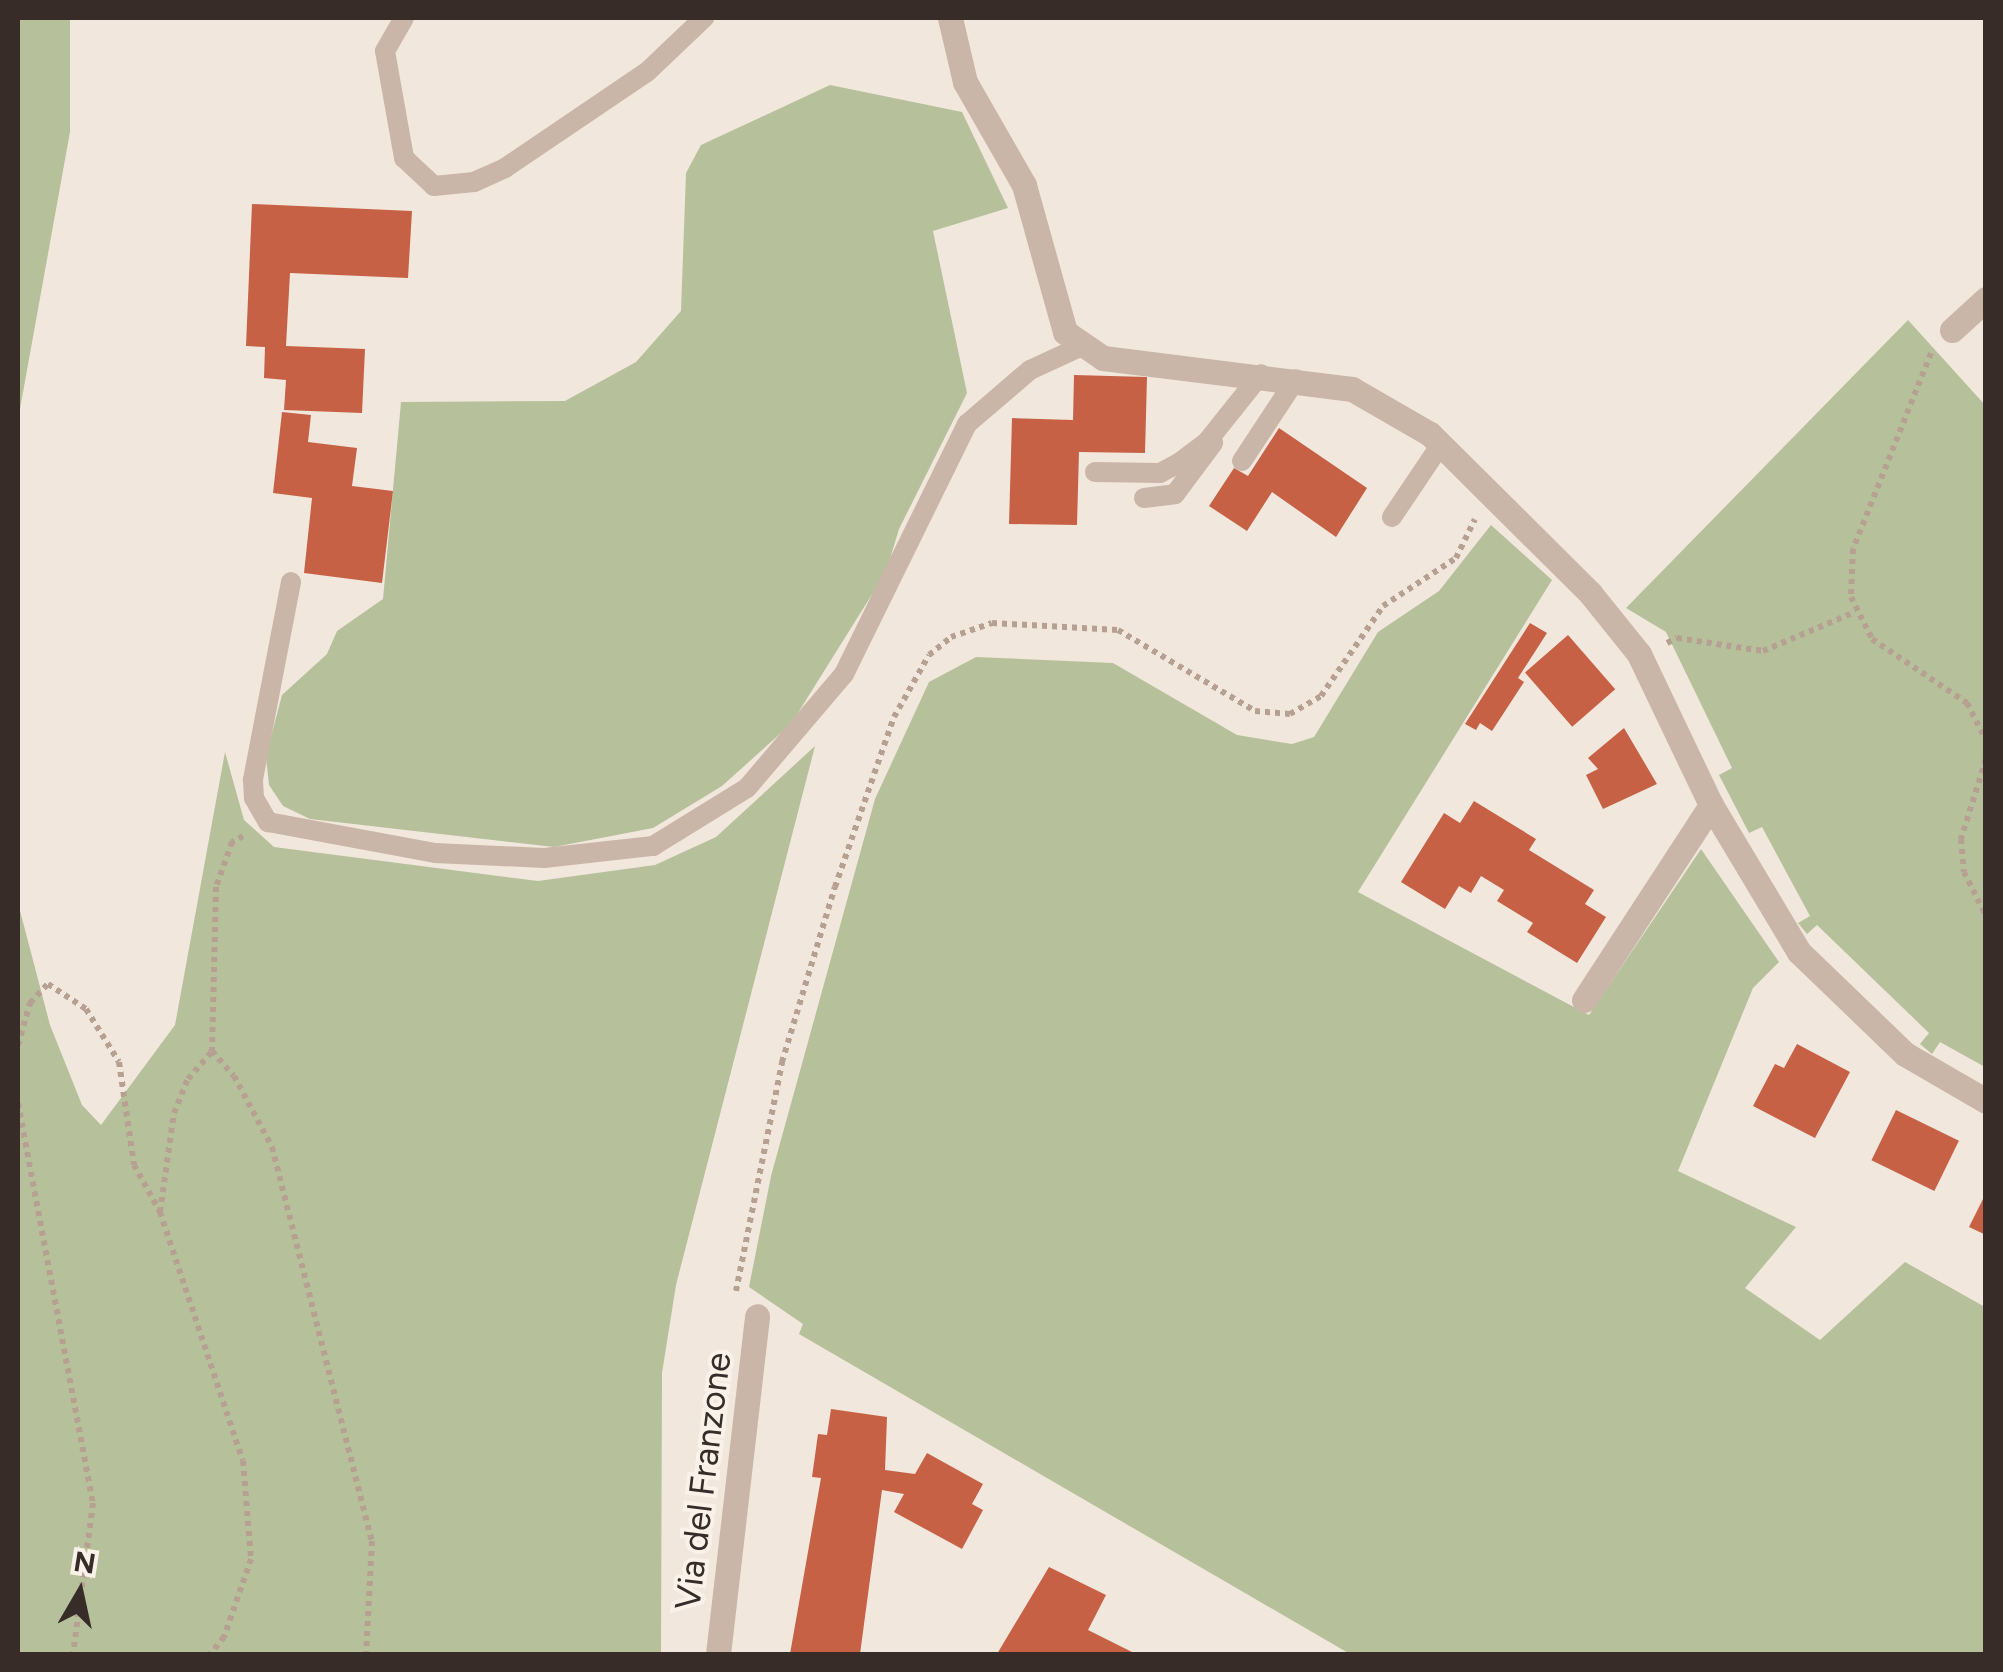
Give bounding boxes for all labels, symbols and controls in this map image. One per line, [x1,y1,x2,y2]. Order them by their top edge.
street label: Via del Franzone [666,1350,740,1612]
north arrow [30,1542,130,1642]
text: N [71,1544,98,1581]

